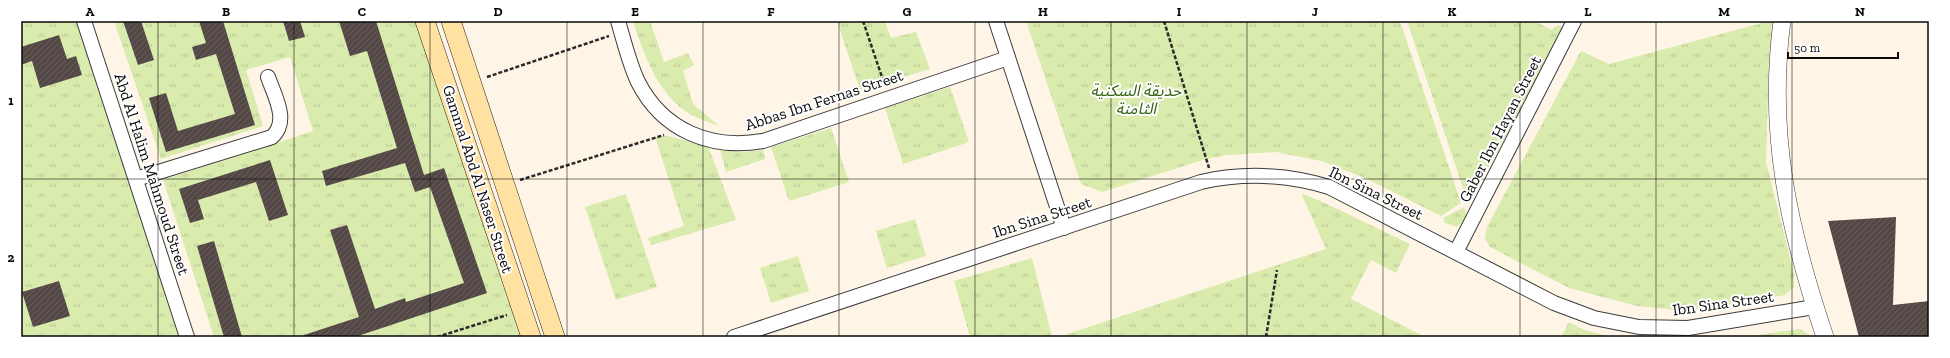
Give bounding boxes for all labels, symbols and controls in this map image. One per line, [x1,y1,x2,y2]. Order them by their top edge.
text: A [86,4,95,19]
text: B [222,4,230,19]
text: C [358,4,366,19]
text: D [493,4,503,19]
text: E [631,4,639,19]
text: F [767,4,775,19]
text: G [903,4,912,19]
text: H [1038,4,1048,19]
text: I [1177,4,1182,19]
text: J [1312,4,1318,19]
text: K [1448,4,1457,19]
text: L [1584,4,1592,19]
text: M [1718,4,1730,19]
text: N [1855,4,1865,19]
scale bar [1788,34,1898,60]
text: 50 m [1794,41,1821,55]
street label: Gaber Ibn Hayan Street [1455,53,1545,205]
street label: Abbas Ibn Fernas Street [743,65,905,135]
street label: Abd Al Halim Mahmoud Street [110,71,194,277]
park label: حديقة السكنية الثامنة [1091,81,1182,118]
street label: Gammal Abd Al Naser Street [439,83,517,275]
text: 1 [8,93,14,108]
street label: Ibn Sina Street [1326,162,1426,224]
street label: Ibn Sina Street [990,192,1094,242]
text: 2 [8,250,15,265]
street label: Ibn Sina Street [1671,286,1775,320]

